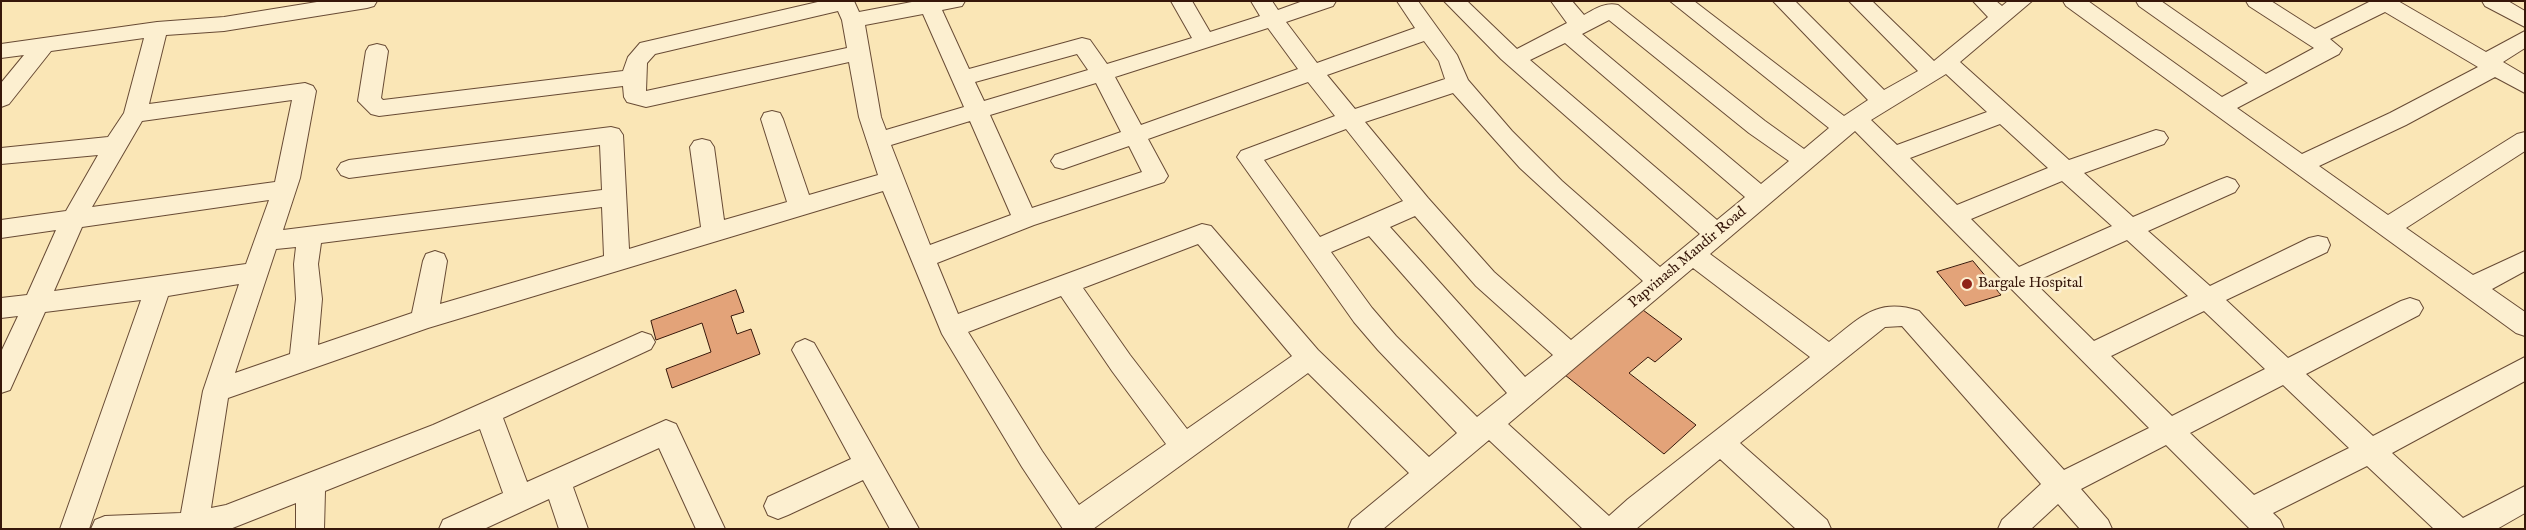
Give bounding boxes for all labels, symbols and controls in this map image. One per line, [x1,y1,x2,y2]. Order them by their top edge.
street label: Papvinash Mandir Road [1626,204,1750,312]
place label: Bargale Hospital [1978,275,2083,293]
marker: Bargale Hospital [1960,277,1974,291]

